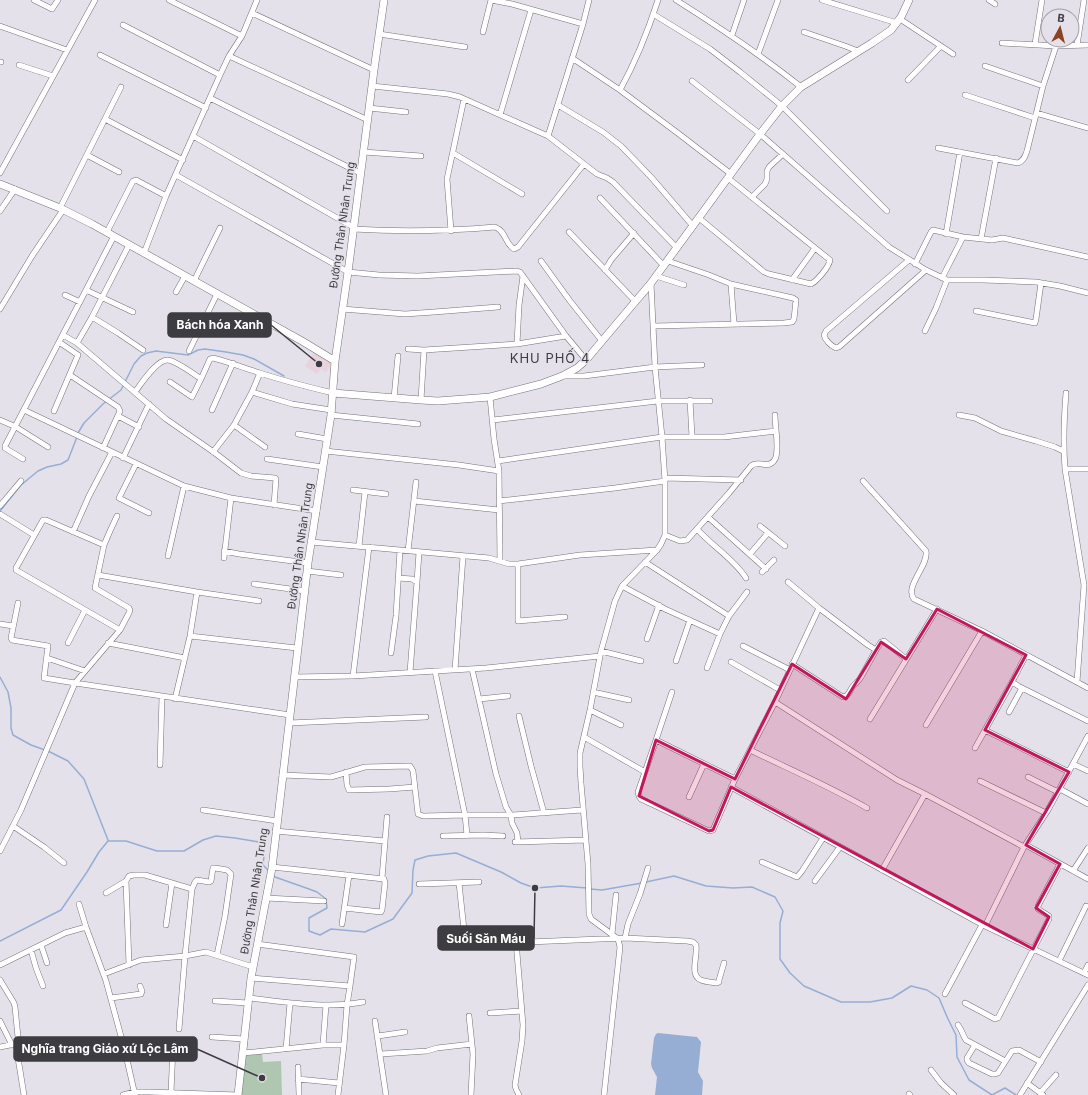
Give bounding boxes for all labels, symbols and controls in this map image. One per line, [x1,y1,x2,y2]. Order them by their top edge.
north arrow [1040,8,1080,48]
text: B [1057,11,1066,25]
street label: Đường Thân Nhân Trung [326,161,358,289]
callout: Bách hóa Xanh [168,313,271,337]
text: Bách hóa Xanh [176,317,264,332]
district label: KHU PHỐ 4 [510,348,590,366]
street label: Đường Thân Nhân Trung [284,482,316,610]
street label: Đường Thân Nhân Trung [237,827,271,955]
callout: Suối Săn Máu [438,926,534,950]
text: Suối Săn Máu [446,931,526,946]
callout: Nghĩa trang Giáo xứ Lộc Lâm [14,1037,197,1061]
text: Nghĩa trang Giáo xứ Lộc Lâm [21,1041,189,1056]

